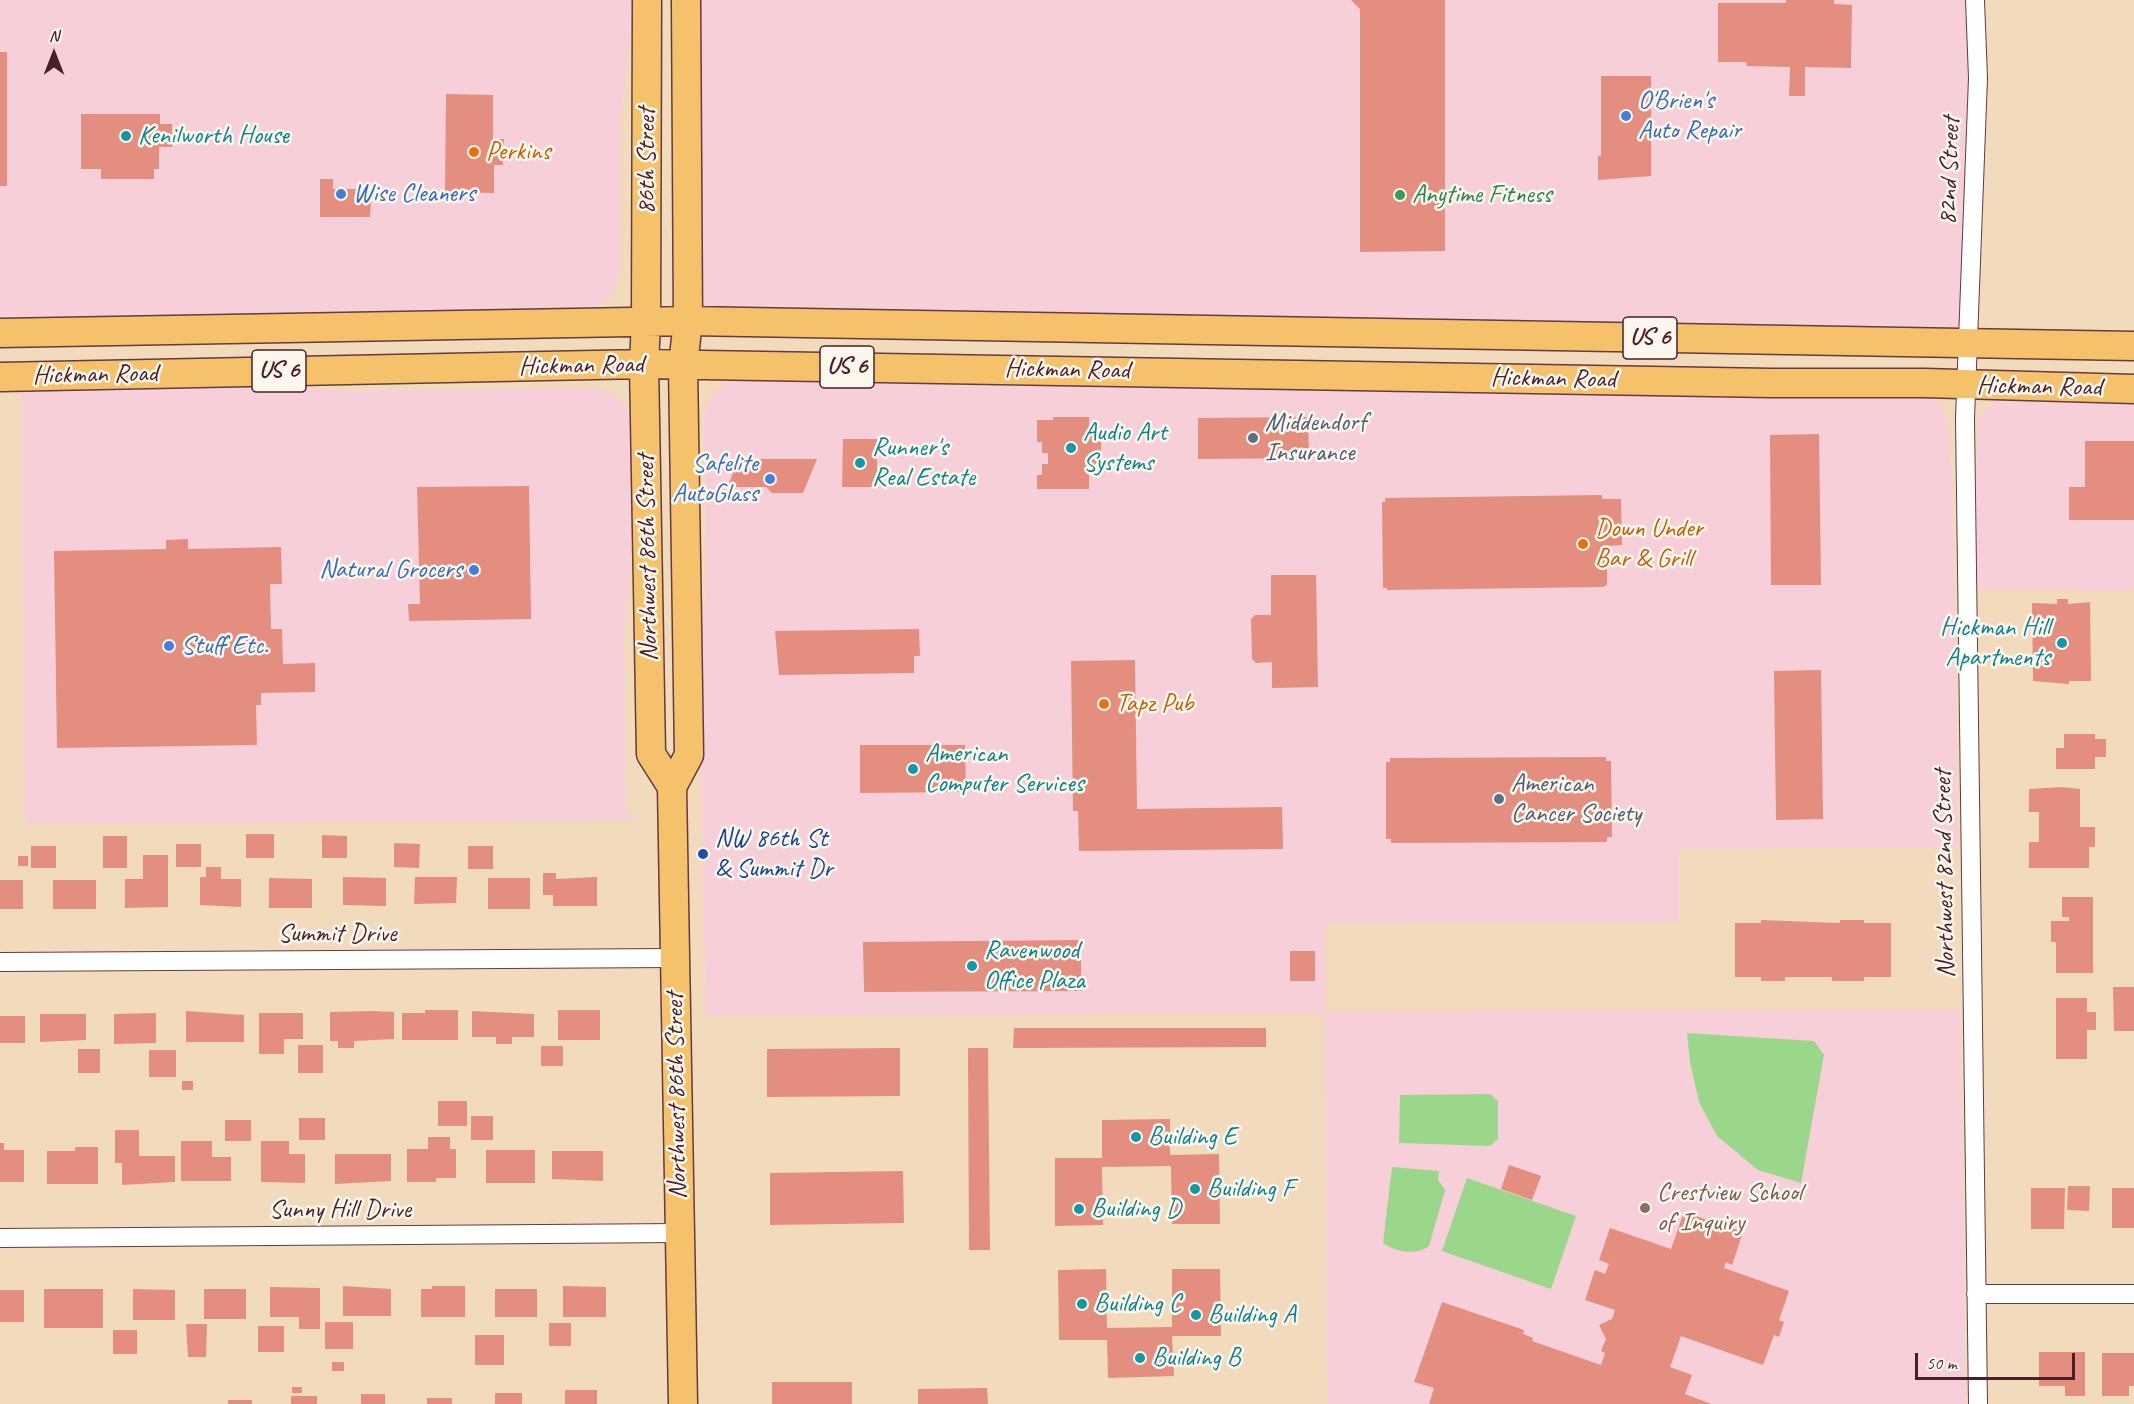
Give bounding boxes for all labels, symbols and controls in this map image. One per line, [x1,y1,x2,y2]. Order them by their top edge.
north arrow [24,24,84,84]
text: N [49,26,59,46]
place label: O'Brien's Auto Repair [1638,85,1741,146]
street label: 86th Street [631,108,663,214]
marker: O'Brien's Auto Repair [1619,109,1633,123]
street label: 82nd Street [1933,116,1967,226]
place label: Kenilworth House [138,120,289,152]
marker: Kenilworth House [119,129,133,143]
place label: Perkins [486,136,550,168]
marker: Perkins [467,145,481,159]
place label: Wise Cleaners [353,178,475,210]
place label: Anytime Fitness [1412,179,1552,211]
marker: Wise Cleaners [334,187,348,201]
marker: Anytime Fitness [1393,188,1407,202]
road number: US 6 [1623,317,1677,359]
road number: US 6 [820,346,874,388]
street label: Hickman Road [518,349,644,383]
road number: US 6 [252,350,306,392]
street label: Hickman Road [1004,353,1130,387]
street label: Hickman Road [32,358,158,392]
street label: Hickman Road [1490,362,1616,396]
street label: Hickman Road [1976,370,2102,404]
place label: Middendorf Insurance [1265,407,1366,468]
place label: Audio Art Systems [1083,417,1167,478]
marker: Middendorf Insurance [1246,431,1260,445]
place label: Runner's Real Estate [872,432,975,494]
marker: Audio Art Systems [1064,441,1078,455]
place label: Safelite AutoGlass [672,448,758,509]
street label: Northwest 86th Street [631,454,665,662]
marker: Runner's Real Estate [853,456,867,470]
marker: Safelite AutoGlass [763,472,777,486]
place label: Down Under Bar & Grill [1595,513,1703,574]
marker: Down Under Bar & Grill [1576,537,1590,551]
place label: Natural Grocers [319,554,462,586]
marker: Natural Grocers [467,563,481,577]
place label: Hickman Hill Apartments [1940,612,2050,674]
place label: Stuff Etc. [181,630,268,662]
marker: Hickman Hill Apartments [2055,636,2069,650]
marker: Stuff Etc. [162,639,176,653]
place label: Tapz Pub [1116,688,1193,720]
marker: Tapz Pub [1097,697,1111,711]
place label: American Computer Services [925,738,1084,800]
marker: American Computer Services [906,762,920,776]
place label: American Cancer Society [1511,768,1641,830]
street label: Northwest 82nd Street [1928,770,1962,978]
marker: American Cancer Society [1492,792,1506,806]
place label: NW 86th St & Summit Dr [715,823,833,885]
marker: NW 86th St & Summit Dr [696,847,710,861]
street label: Summit Drive [278,918,396,950]
place label: Ravenwood Office Plaza [984,935,1085,996]
marker: Ravenwood Office Plaza [965,959,979,973]
street label: Northwest 86th Street [660,992,694,1200]
place label: Building E [1148,1121,1236,1153]
marker: Building E [1129,1130,1143,1144]
place label: Building F [1207,1173,1294,1205]
place label: Crestview School of Inquiry [1657,1177,1802,1238]
marker: Building F [1188,1182,1202,1196]
place label: Building D [1091,1193,1181,1225]
street label: Sunny Hill Drive [269,1194,411,1226]
marker: Crestview School of Inquiry [1638,1201,1652,1215]
marker: Building D [1072,1202,1086,1216]
place label: Building C [1094,1288,1181,1320]
marker: Building C [1075,1297,1089,1311]
place label: Building A [1208,1299,1296,1331]
marker: Building A [1189,1308,1203,1322]
scale bar [1918,1341,2078,1379]
place label: Building B [1152,1342,1240,1374]
marker: Building B [1133,1351,1147,1365]
text: 50 m [1926,1352,1957,1374]

